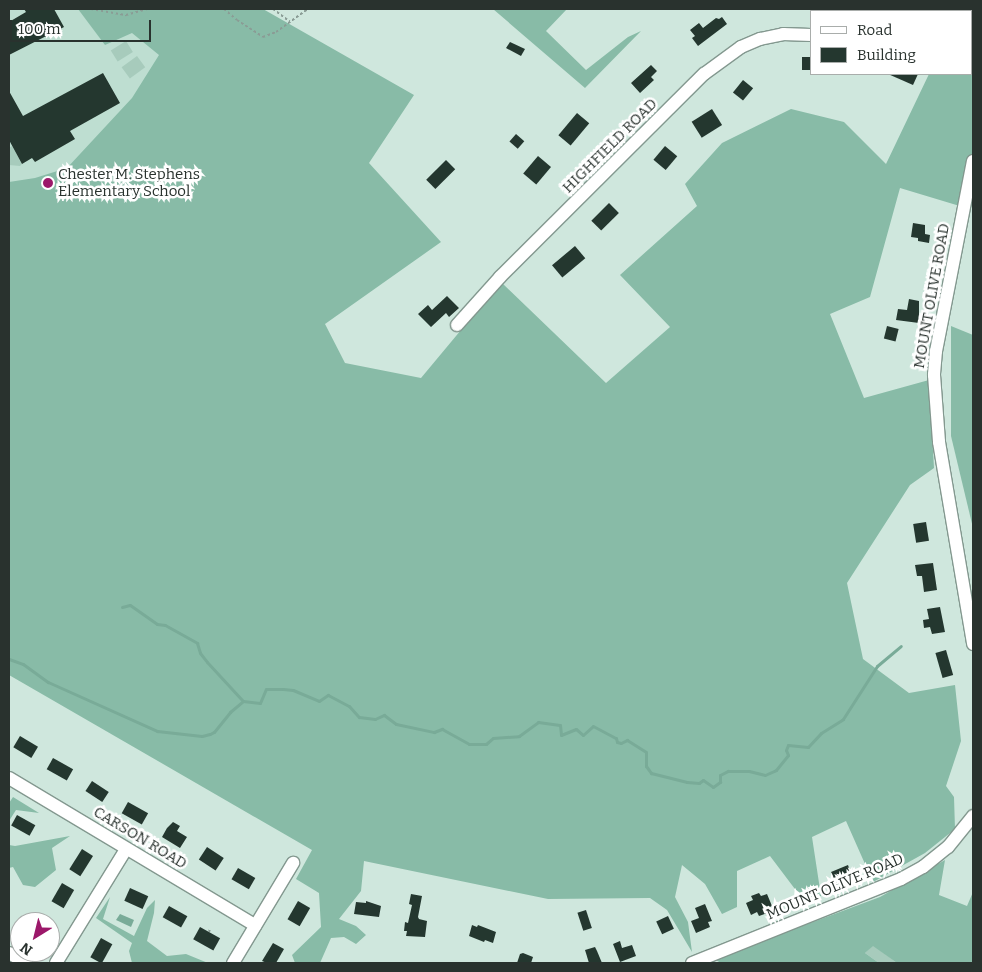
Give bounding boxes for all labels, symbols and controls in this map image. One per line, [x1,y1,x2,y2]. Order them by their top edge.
scale bar [12,10,154,42]
legend [810,10,972,75]
text: 100 m [18,20,61,38]
text: Road [857,21,892,39]
text: Building [857,46,916,64]
street label: HIGHFIELD ROAD [559,95,661,197]
place label: Chester M. Stephens Elementary School [58,165,200,200]
marker: Chester M. Stephens Elementary School [42,177,54,189]
street label: MOUNT OLIVE ROAD [910,222,954,370]
street label: CARSON ROAD [90,803,190,873]
street label: MOUNT OLIVE ROAD [764,850,906,924]
north arrow [10,912,60,962]
text: N [17,939,36,959]

